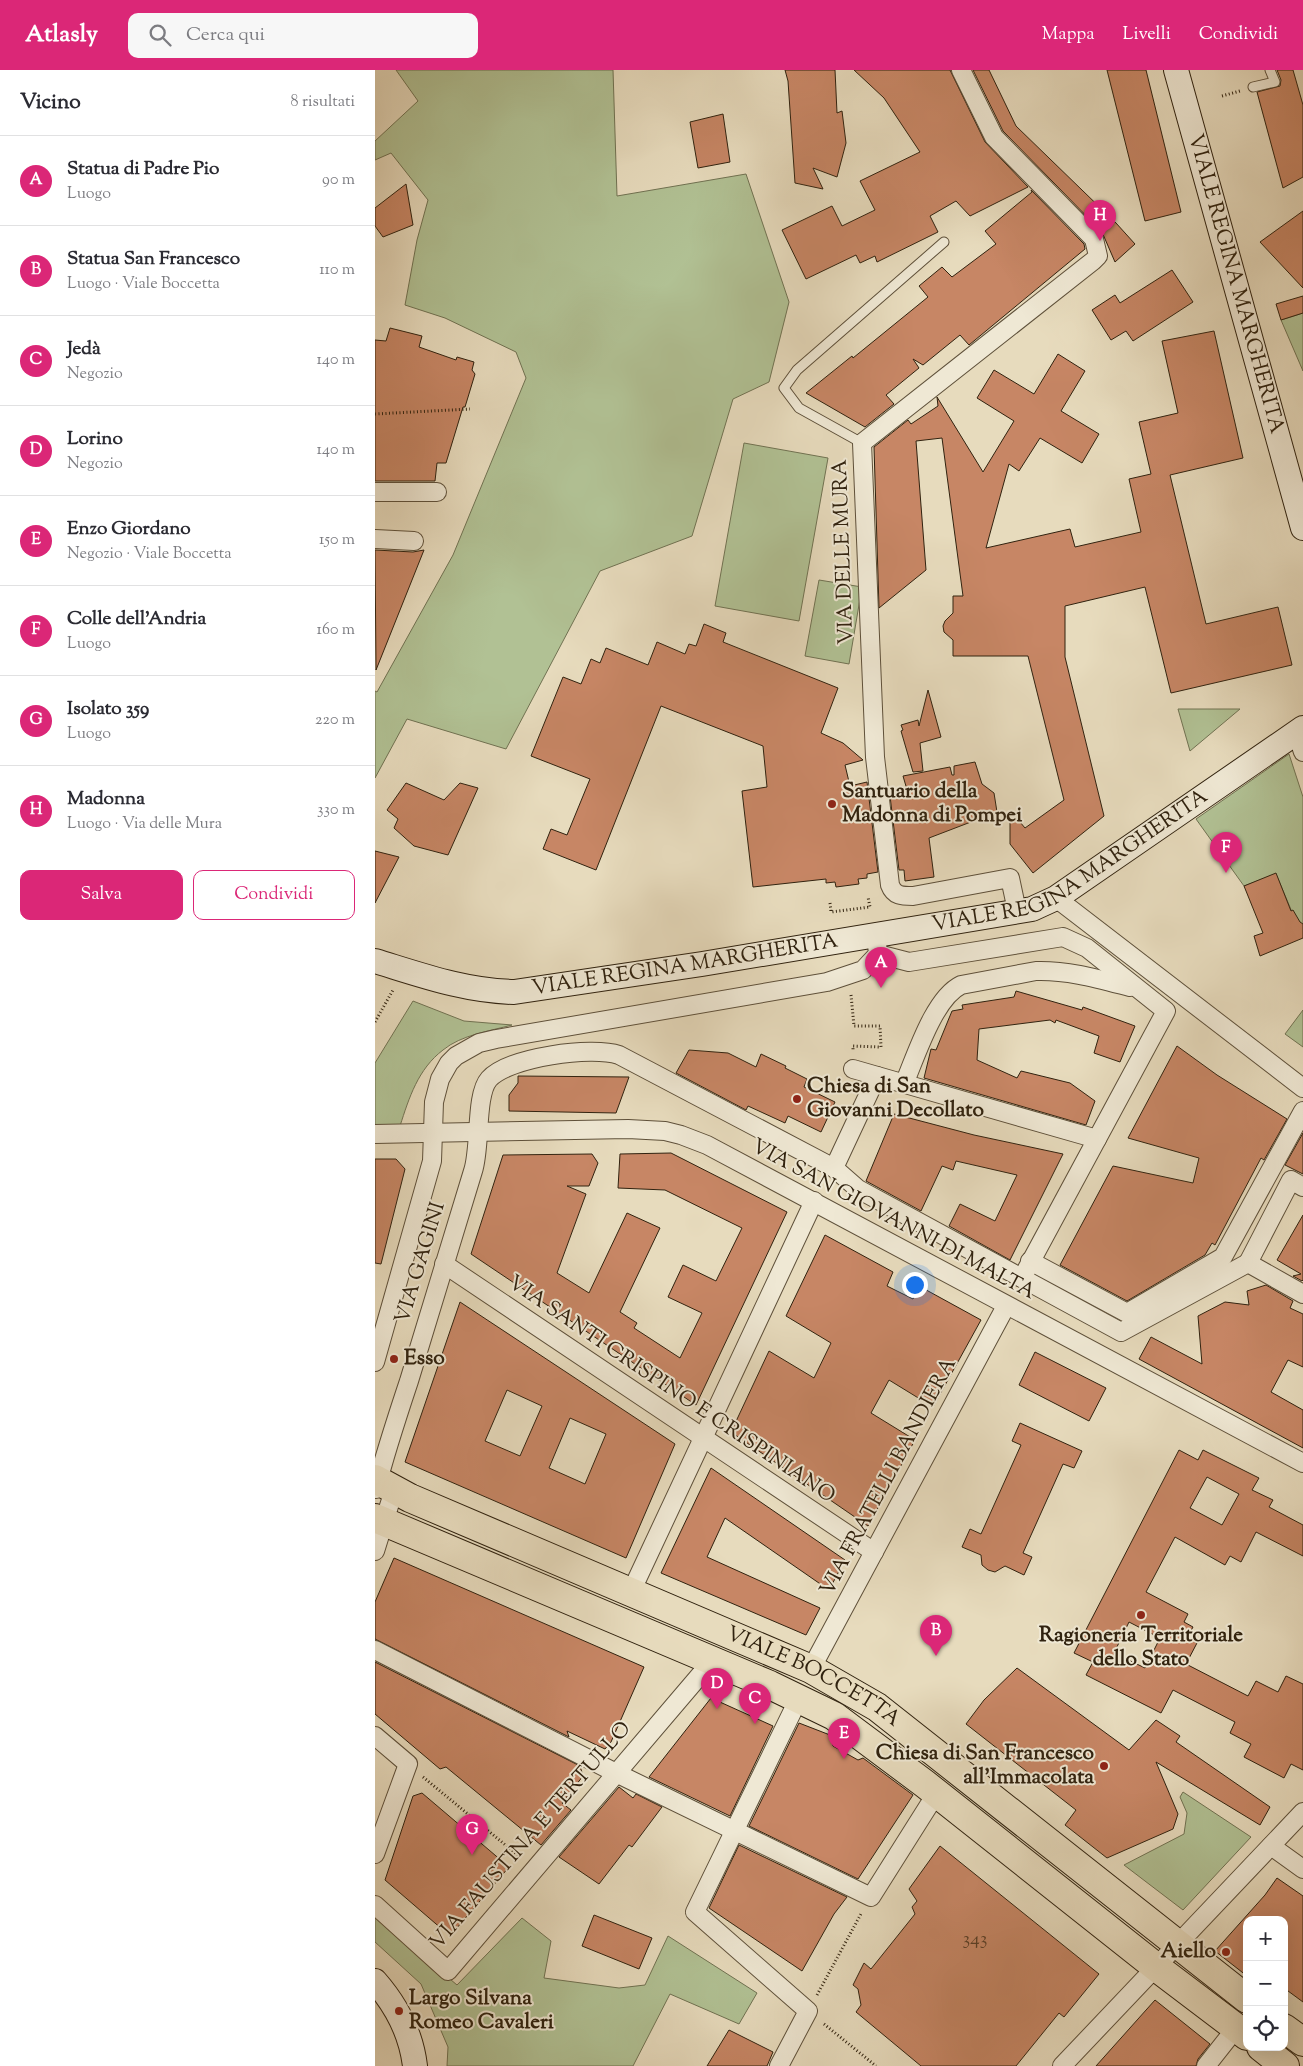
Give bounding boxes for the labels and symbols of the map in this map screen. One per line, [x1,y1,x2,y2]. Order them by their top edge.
street label: VIALE REGINA MARGHERITA [1179,131,1291,437]
pin: H [1084,200,1116,241]
street label: VIA DELLE MURA [826,459,862,645]
place label: Santuario della Madonna di Pompei [842,777,1022,831]
street label: VIALE REGINA MARGHERITA [929,782,1214,940]
marker: Santuario della Madonna di Pompei [826,798,838,810]
pin: F [1210,832,1242,873]
street label: VIALE REGINA MARGHERITA [530,927,841,1004]
pin: A [865,947,897,988]
place label: Chiesa di San Giovanni Decollato [807,1072,985,1126]
marker: Chiesa di San Giovanni Decollato [791,1093,803,1105]
street label: VIA SAN GIOVANNI DI MALTA [746,1132,1040,1308]
street label: VIA GAGINI [388,1198,454,1328]
street label: VIA SANTI CRISPINO E CRISPINIANO [501,1269,841,1511]
your location [902,1272,928,1298]
place label: Esso [404,1344,445,1374]
street label: VIA FRATELLI BANDIERA [813,1352,965,1602]
marker: Esso [388,1353,400,1365]
marker: Ragioneria Territoriale dello Stato [1135,1609,1147,1621]
pin: B [920,1615,952,1656]
place label: Ragioneria Territoriale dello Stato [1039,1621,1243,1675]
street label: VIALE BOCCETTA [721,1624,903,1736]
pin: D [701,1668,733,1709]
pin: C [739,1683,771,1724]
street label: VIA FAUSTINA E TERTULLO [423,1715,639,1957]
pin: E [828,1718,860,1759]
place label: Chiesa di San Francesco all'Immacolata [876,1739,1095,1793]
marker: Chiesa di San Francesco all'Immacolata [1098,1760,1110,1772]
pin: G [456,1814,488,1855]
house number: 343 [963,1926,987,1953]
place label: Aiello [1160,1937,1217,1967]
marker: Aiello [1220,1946,1232,1958]
place label: Largo Silvana Romeo Cavaleri [409,1984,554,2038]
marker: Largo Silvana Romeo Cavaleri [393,2005,405,2017]

